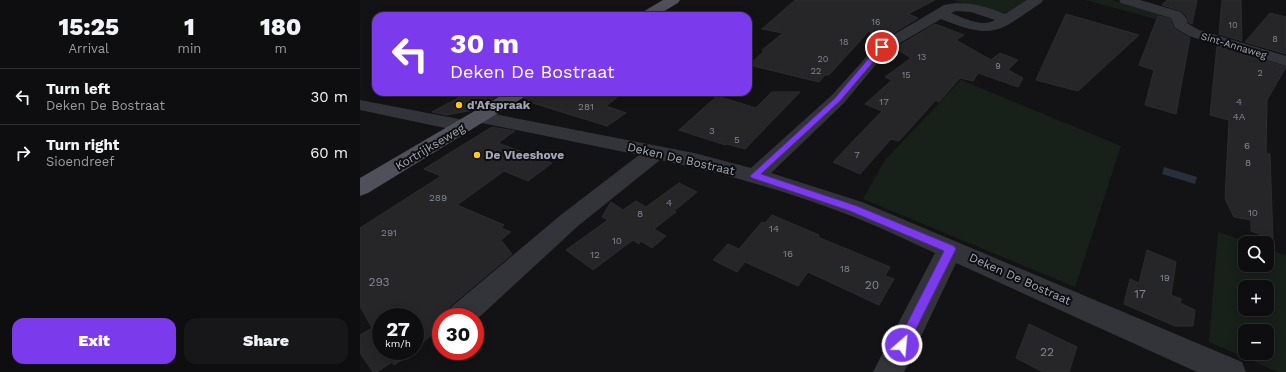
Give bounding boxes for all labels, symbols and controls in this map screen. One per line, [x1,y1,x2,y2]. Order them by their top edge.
text: 15:25 [59,13,119,41]
text: 1 [184,13,195,41]
text: 180 [260,13,301,41]
house number: 16 [872,17,880,27]
house number: 10 [1228,20,1238,30]
text: 30 m [450,27,519,60]
icon: left [384,28,436,80]
pin [865,30,899,64]
street label: Sint-Annaweg [1200,30,1269,61]
house number: 8 [1272,34,1278,44]
icon: arrive [871,36,893,58]
house number: 18 [839,37,849,47]
text: Arrival [68,41,109,56]
text: min [178,41,201,56]
text: m [275,41,287,56]
house number: 13 [918,52,926,62]
house number: 20 [818,54,829,64]
text: Deken De Bostraat [450,61,615,82]
house number: 9 [995,61,1001,71]
house number: 22 [811,66,821,76]
house number: 2 [1257,68,1263,78]
house number: 15 [902,70,910,80]
text: Turn left [46,80,110,98]
icon: left [12,86,34,108]
text: 30 m [311,88,348,106]
house number: 17 [879,96,889,107]
house number: 4 [1236,96,1242,107]
text: Deken De Bostraat [46,98,165,113]
place label: d'Afspraak [467,98,531,112]
marker: d'Afspraak [454,100,464,110]
house number: 281 [578,101,594,112]
house number: 4A [1233,111,1246,122]
street label: Kortrijkseweg [393,121,468,173]
house number: 3 [709,125,715,136]
house number: 5 [734,134,740,145]
text: Turn right [46,136,119,154]
street label: Deken De Bostraat [626,140,736,178]
house number: 6 [1244,140,1250,151]
icon: right [12,142,34,164]
text: 60 m [310,144,348,162]
place label: De Vleeshove [485,148,564,162]
house number: 7 [854,149,860,160]
marker: De Vleeshove [472,150,482,160]
text: Sioendreef [46,154,114,169]
house number: 8 [1245,157,1251,168]
house number: 289 [429,192,447,203]
house number: 4 [666,197,672,208]
house number: 10 [1248,207,1258,218]
house number: 8 [637,208,643,219]
house number: 14 [769,223,779,234]
house number: 291 [381,227,397,238]
house number: 10 [612,235,622,246]
map controls [1238,236,1274,360]
button: search [1238,236,1274,272]
house number: 16 [783,248,793,259]
house number: 12 [590,249,600,260]
street label: Deken De Bostraat [967,250,1073,308]
house number: 18 [840,263,850,274]
house number: 19 [1160,272,1170,283]
house number: 293 [368,275,390,289]
house number: 20 [865,278,879,292]
button: + [1238,280,1274,316]
house number: 17 [1134,287,1146,301]
speed limit sign: 30 [432,308,484,360]
text: 27 [386,317,410,341]
button: Exit [12,318,176,364]
button: Share [184,318,348,364]
position arrow [881,324,923,366]
button: − [1238,324,1274,360]
text: km/h [385,338,411,349]
house number: 22 [1040,345,1054,359]

